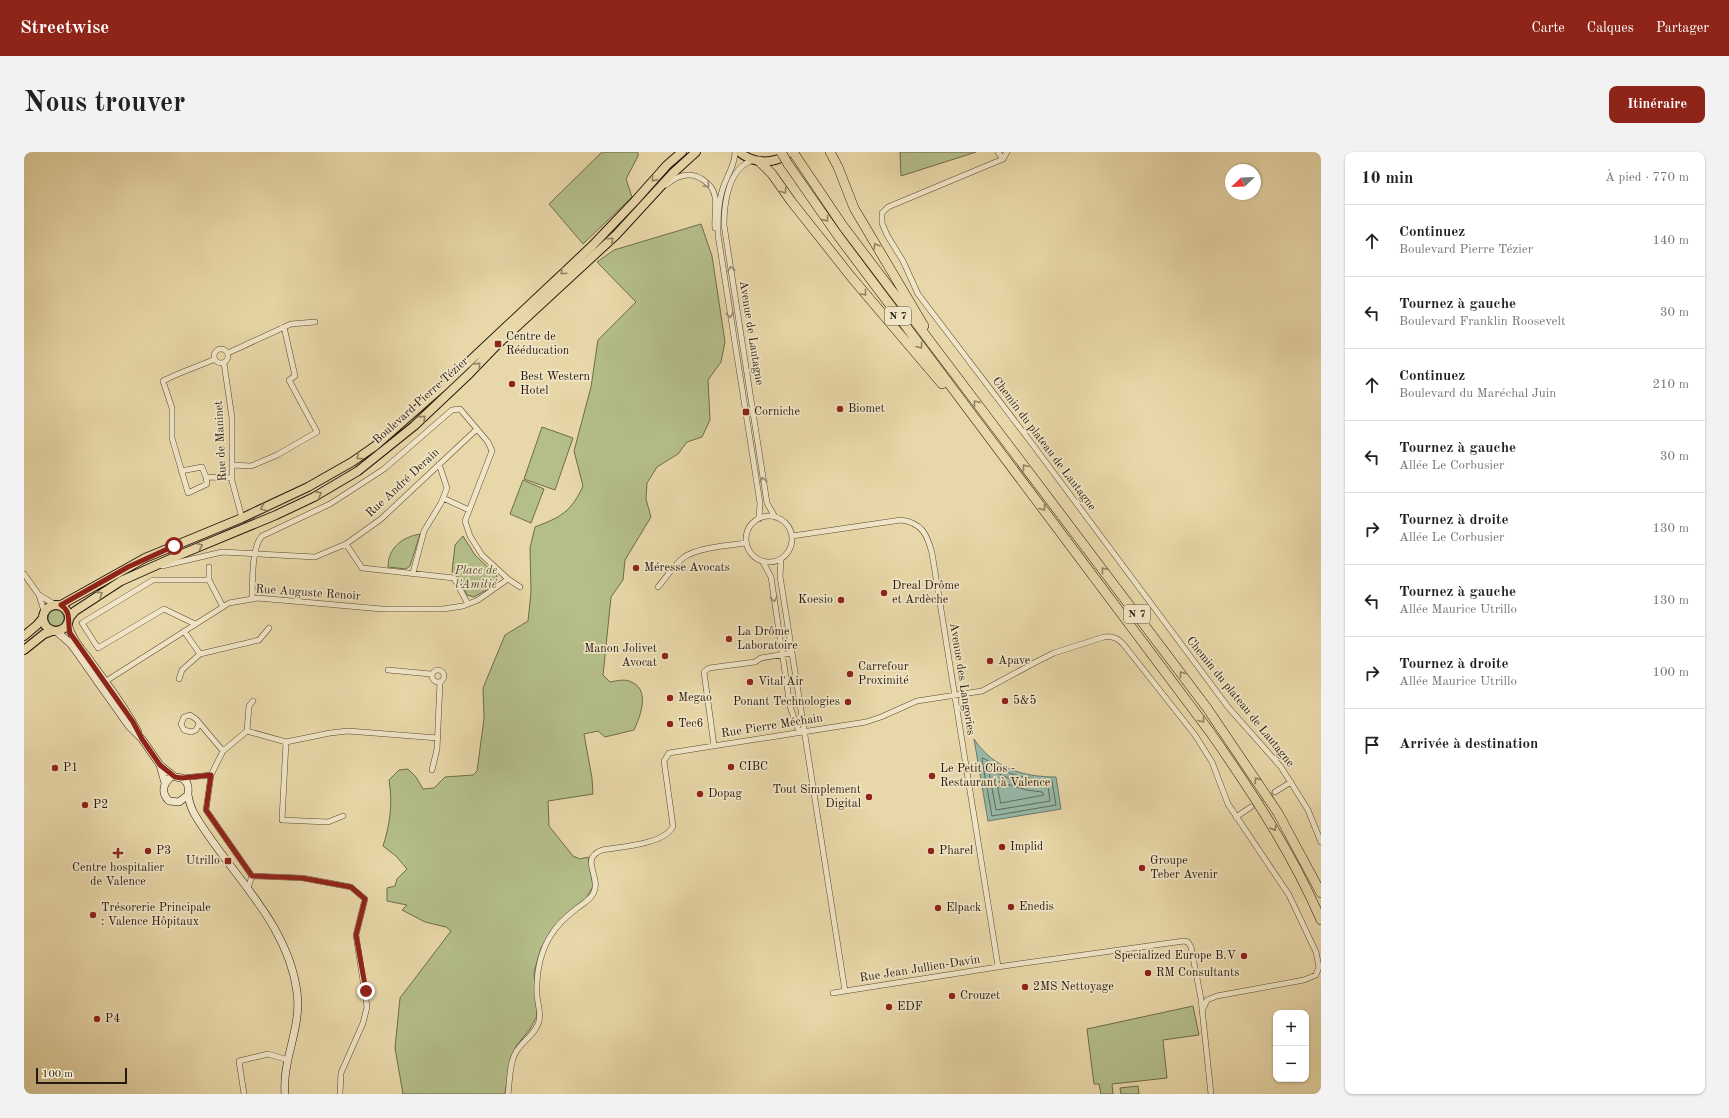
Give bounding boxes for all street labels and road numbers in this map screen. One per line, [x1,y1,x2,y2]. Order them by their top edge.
street label: Avenue de Lautagne [737,280,765,387]
road number: N 7 [885,307,911,325]
street label: Boulevard Pierre Tézier [371,355,471,447]
street label: Chemin du plateau de Lautagne [990,375,1098,513]
street label: Rue de Maninet [213,400,229,482]
street label: Rue André Derain [364,446,442,520]
street label: Rue Auguste Renoir [255,583,361,603]
road number: N 7 [1124,605,1150,623]
street label: Avenue des Langories [947,622,977,736]
street label: Chemin du plateau de Lautagne [1184,635,1296,770]
street label: Rue Pierre Méchain [720,712,824,740]
street label: Rue Jean Jullien-Davin [859,953,982,984]

